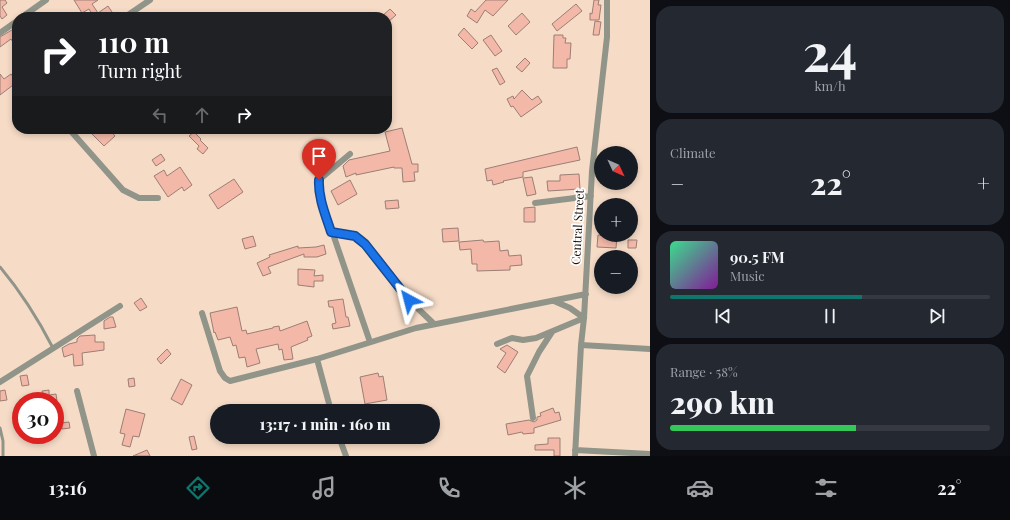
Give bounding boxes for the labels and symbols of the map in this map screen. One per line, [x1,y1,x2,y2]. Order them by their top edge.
pin [302,139,336,180]
north arrow [594,146,638,190]
street label: Central Street [567,188,587,265]
position arrow [388,279,430,321]
speed limit sign: 30 [12,392,64,444]

